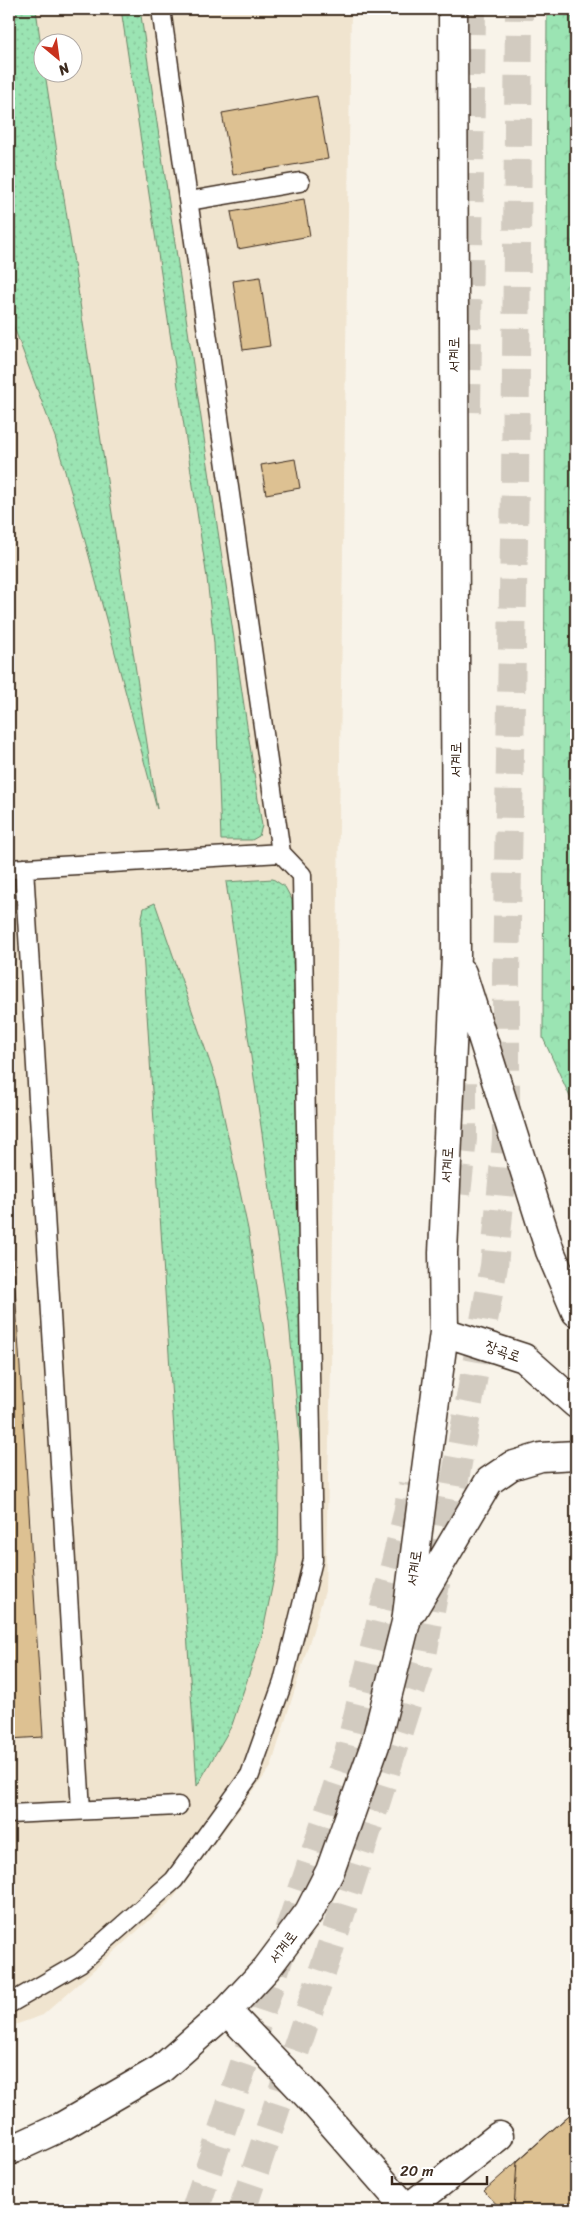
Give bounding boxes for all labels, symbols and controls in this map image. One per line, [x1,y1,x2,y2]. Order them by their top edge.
north arrow [32,32,82,82]
text: N [53,55,75,82]
street label: 서계로 [441,337,467,373]
street label: 서계로 [443,742,469,778]
street label: 서계로 [433,1146,461,1184]
street label: 장곡로 [482,1333,524,1369]
street label: 서계로 [399,1548,429,1588]
street label: 서계로 [262,1925,304,1969]
scale bar [392,2154,488,2186]
text: 20 m [400,2158,434,2184]

